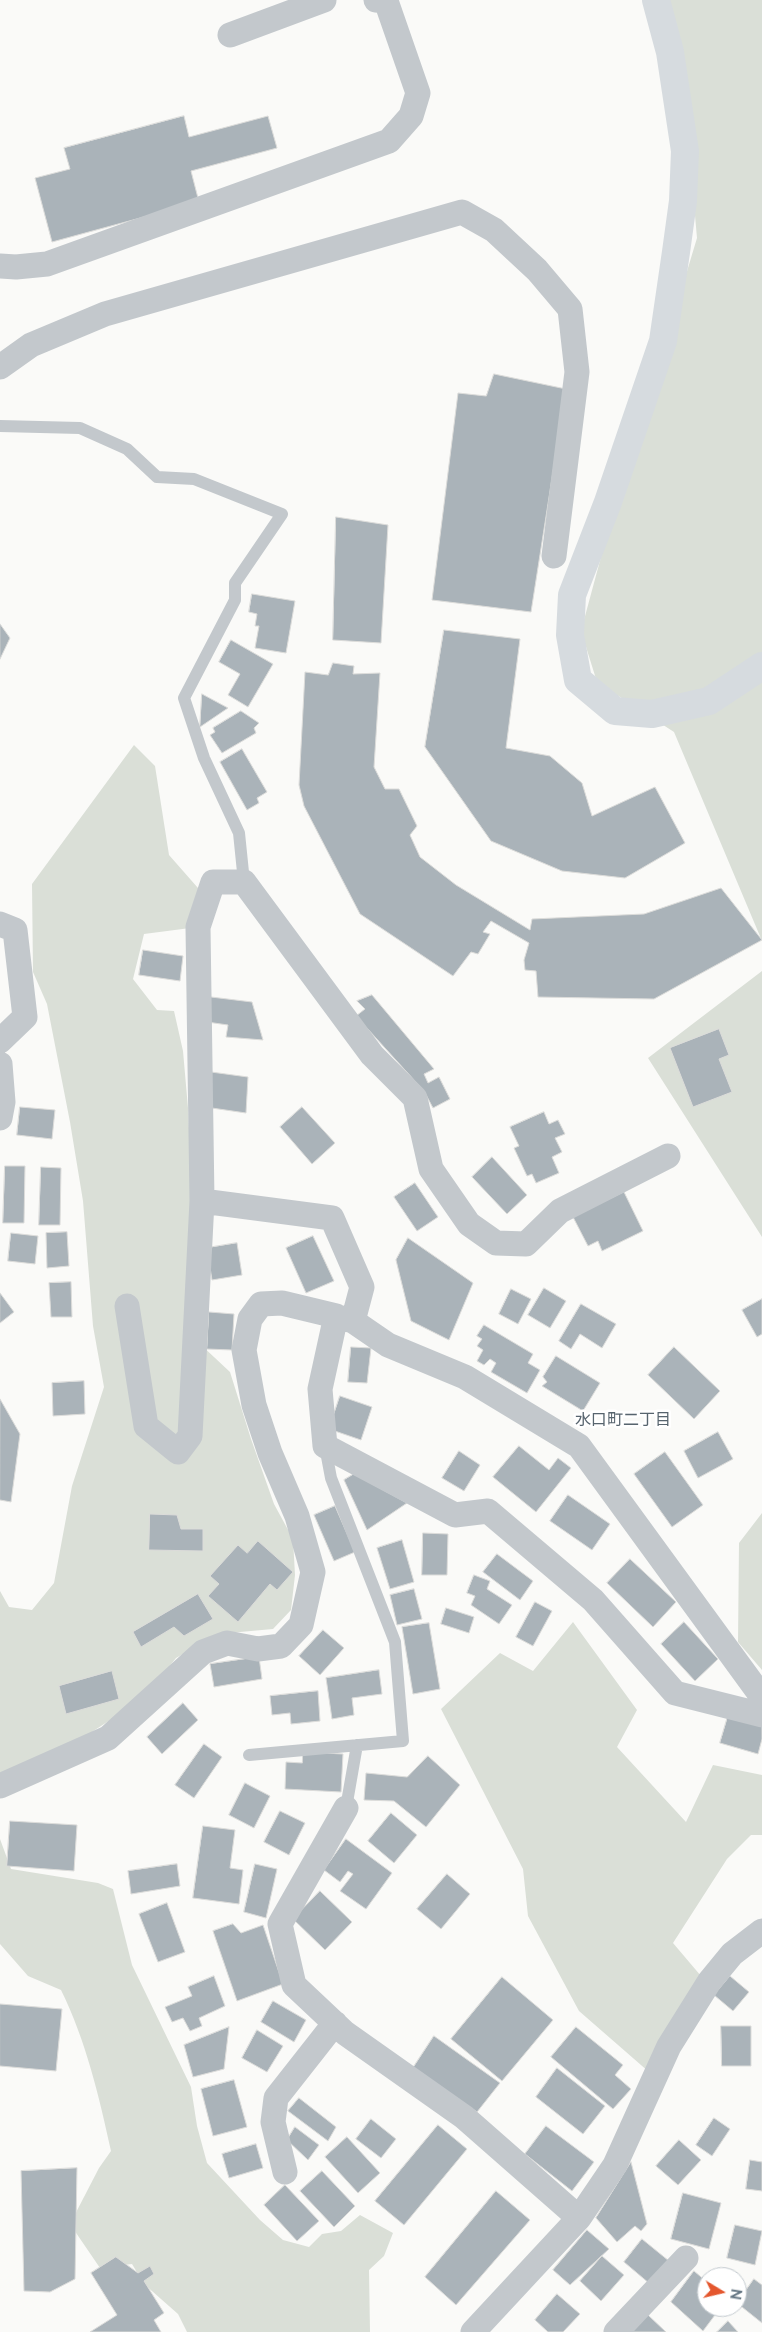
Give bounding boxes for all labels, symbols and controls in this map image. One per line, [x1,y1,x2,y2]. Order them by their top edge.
district label: 水口町二丁目 [575,1410,671,1430]
north arrow [697,2267,747,2317]
text: N [727,2288,745,2301]

